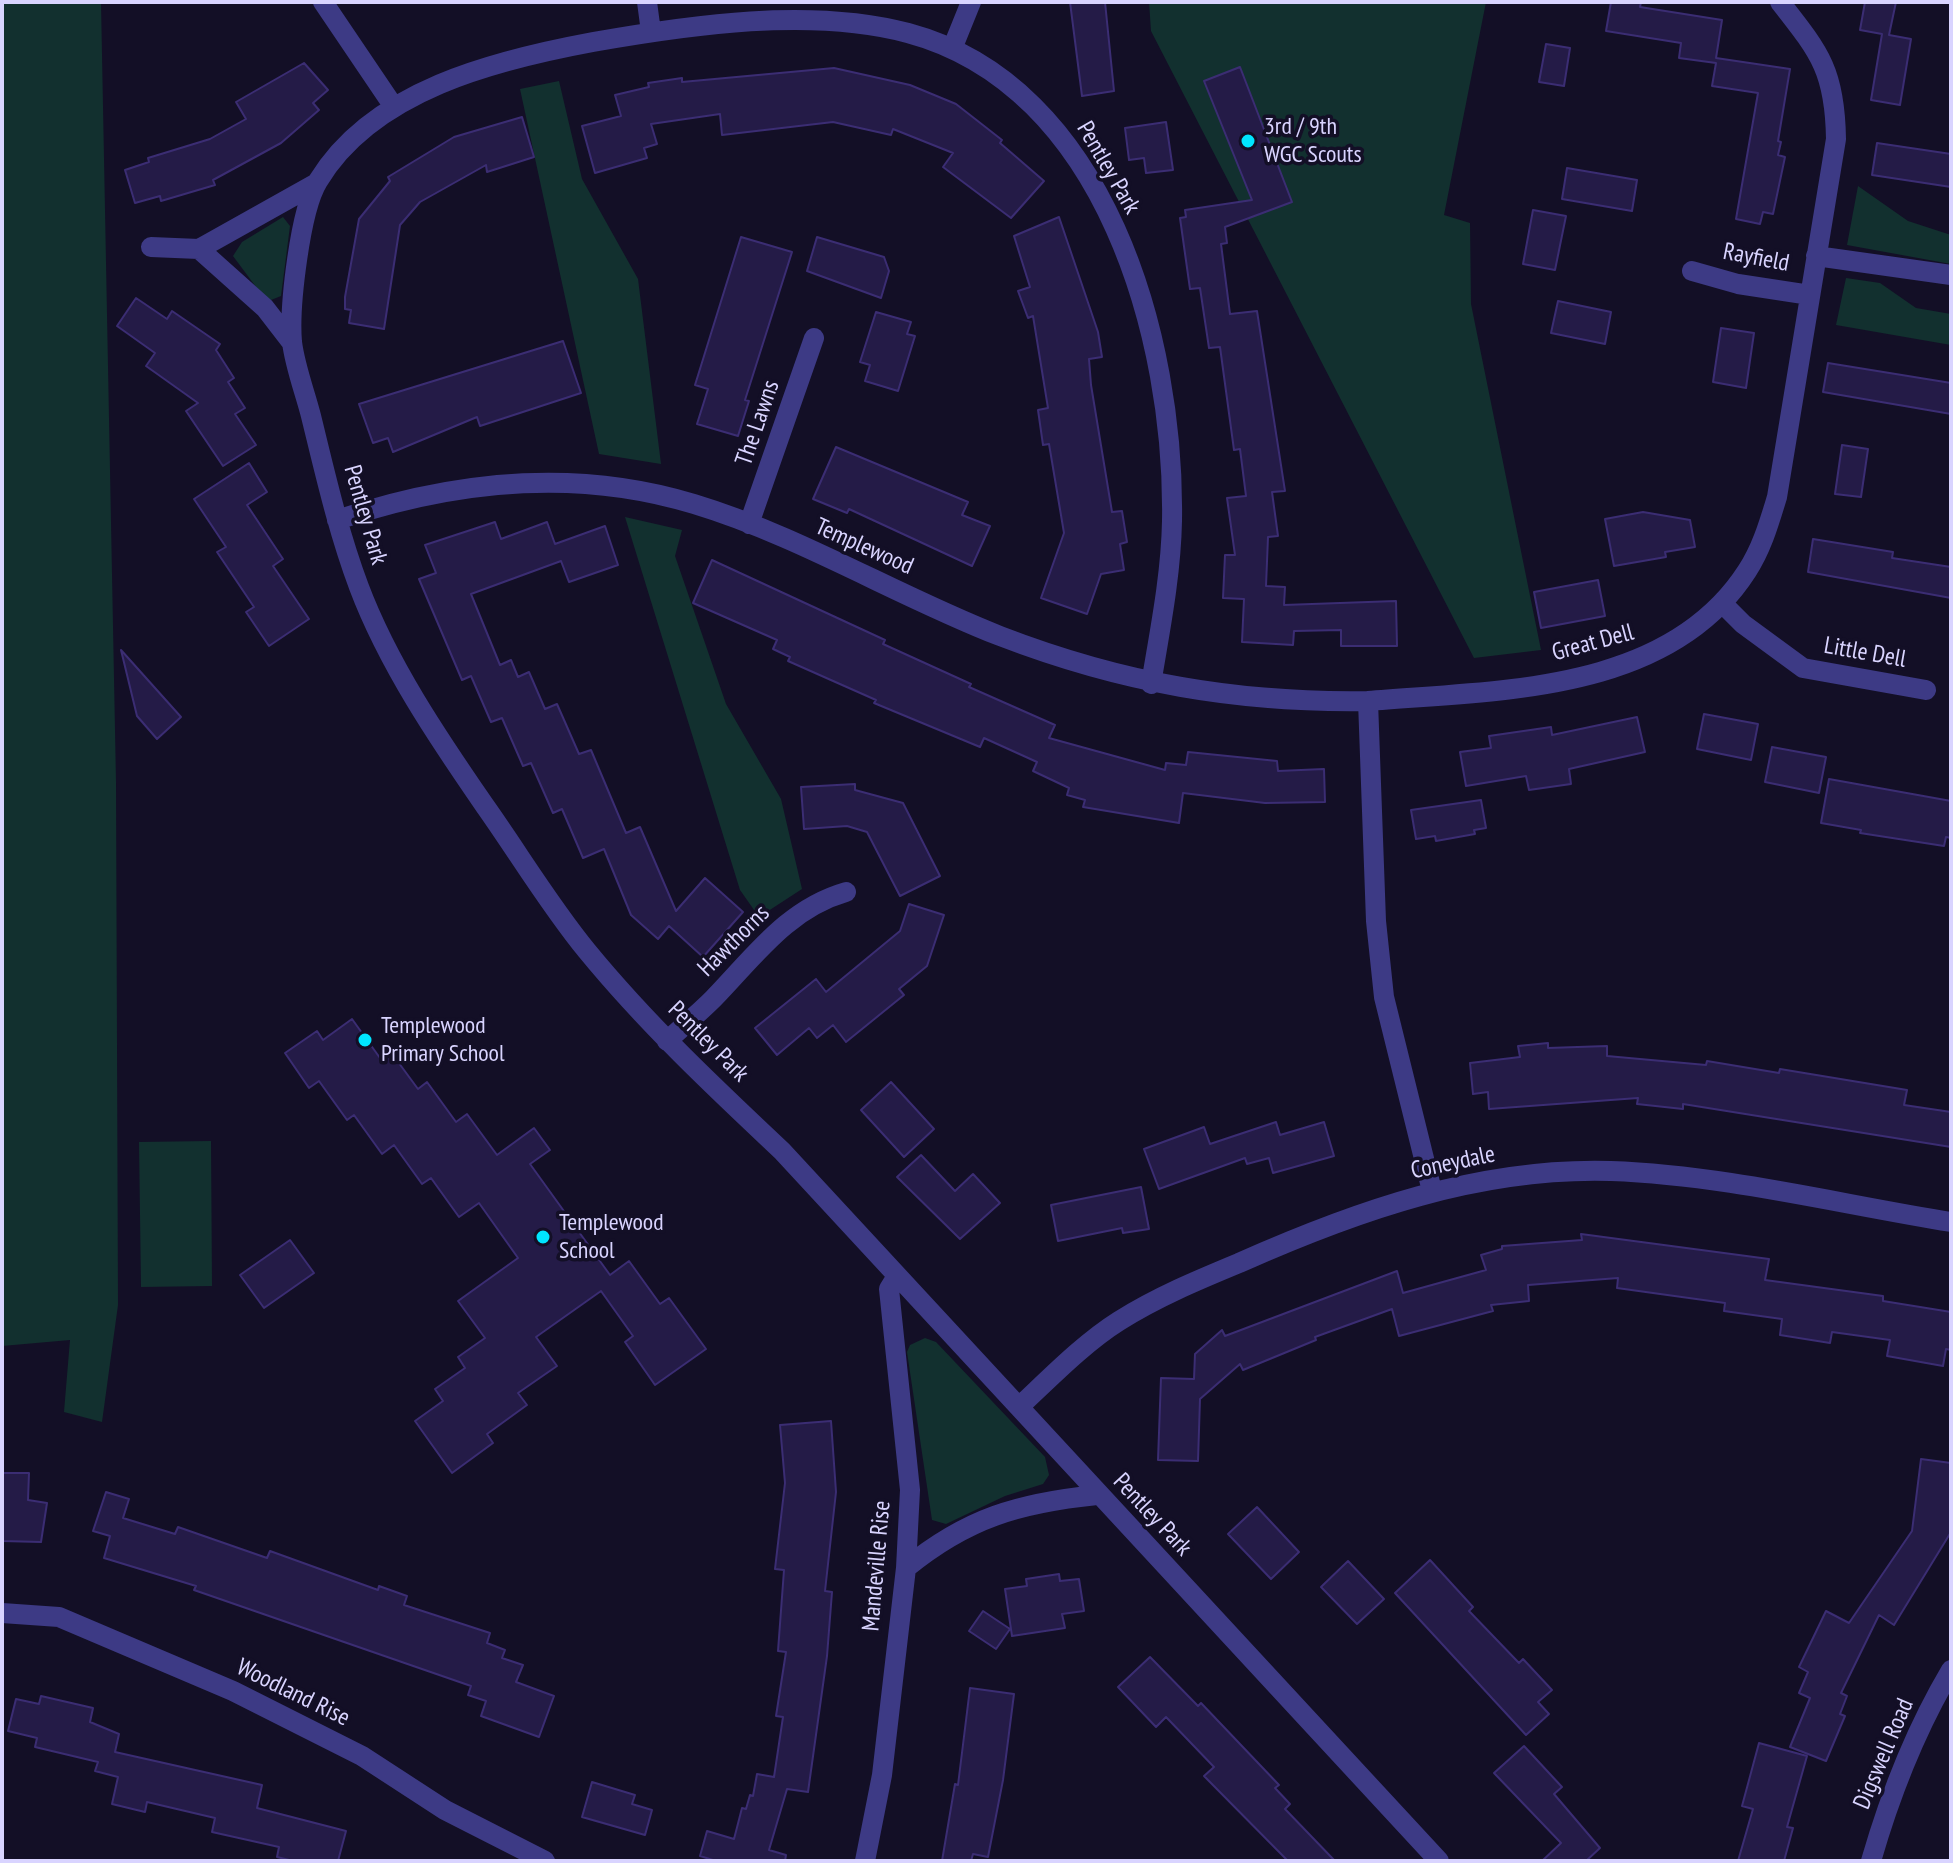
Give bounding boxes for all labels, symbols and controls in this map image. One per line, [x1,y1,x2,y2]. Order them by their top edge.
place label: 3rd / 9th WGC Scouts [1264,113,1362,169]
street label: Pentley Park [1070,117,1146,219]
marker: 3rd / 9th WGC Scouts [1239,132,1257,150]
street label: Rayfield [1721,238,1791,278]
street label: The Lawns [730,377,786,469]
street label: Pentley Park [337,462,393,568]
street label: Templewood [810,513,918,581]
street label: Great Dell [1549,618,1637,668]
street label: Little Dell [1822,632,1908,674]
street label: Hawthorns [692,899,776,983]
street label: Pentley Park [662,996,754,1088]
place label: Templewood Primary School [381,1012,505,1068]
marker: Templewood Primary School [356,1031,374,1049]
street label: Coneydale [1408,1140,1498,1186]
place label: Templewood School [559,1209,664,1265]
marker: Templewood School [534,1228,552,1246]
street label: Pentley Park [1107,1468,1197,1562]
street label: Mandeville Rise [857,1500,897,1632]
street label: Woodland Rise [232,1653,354,1733]
street label: Digswell Road [1848,1694,1920,1814]

